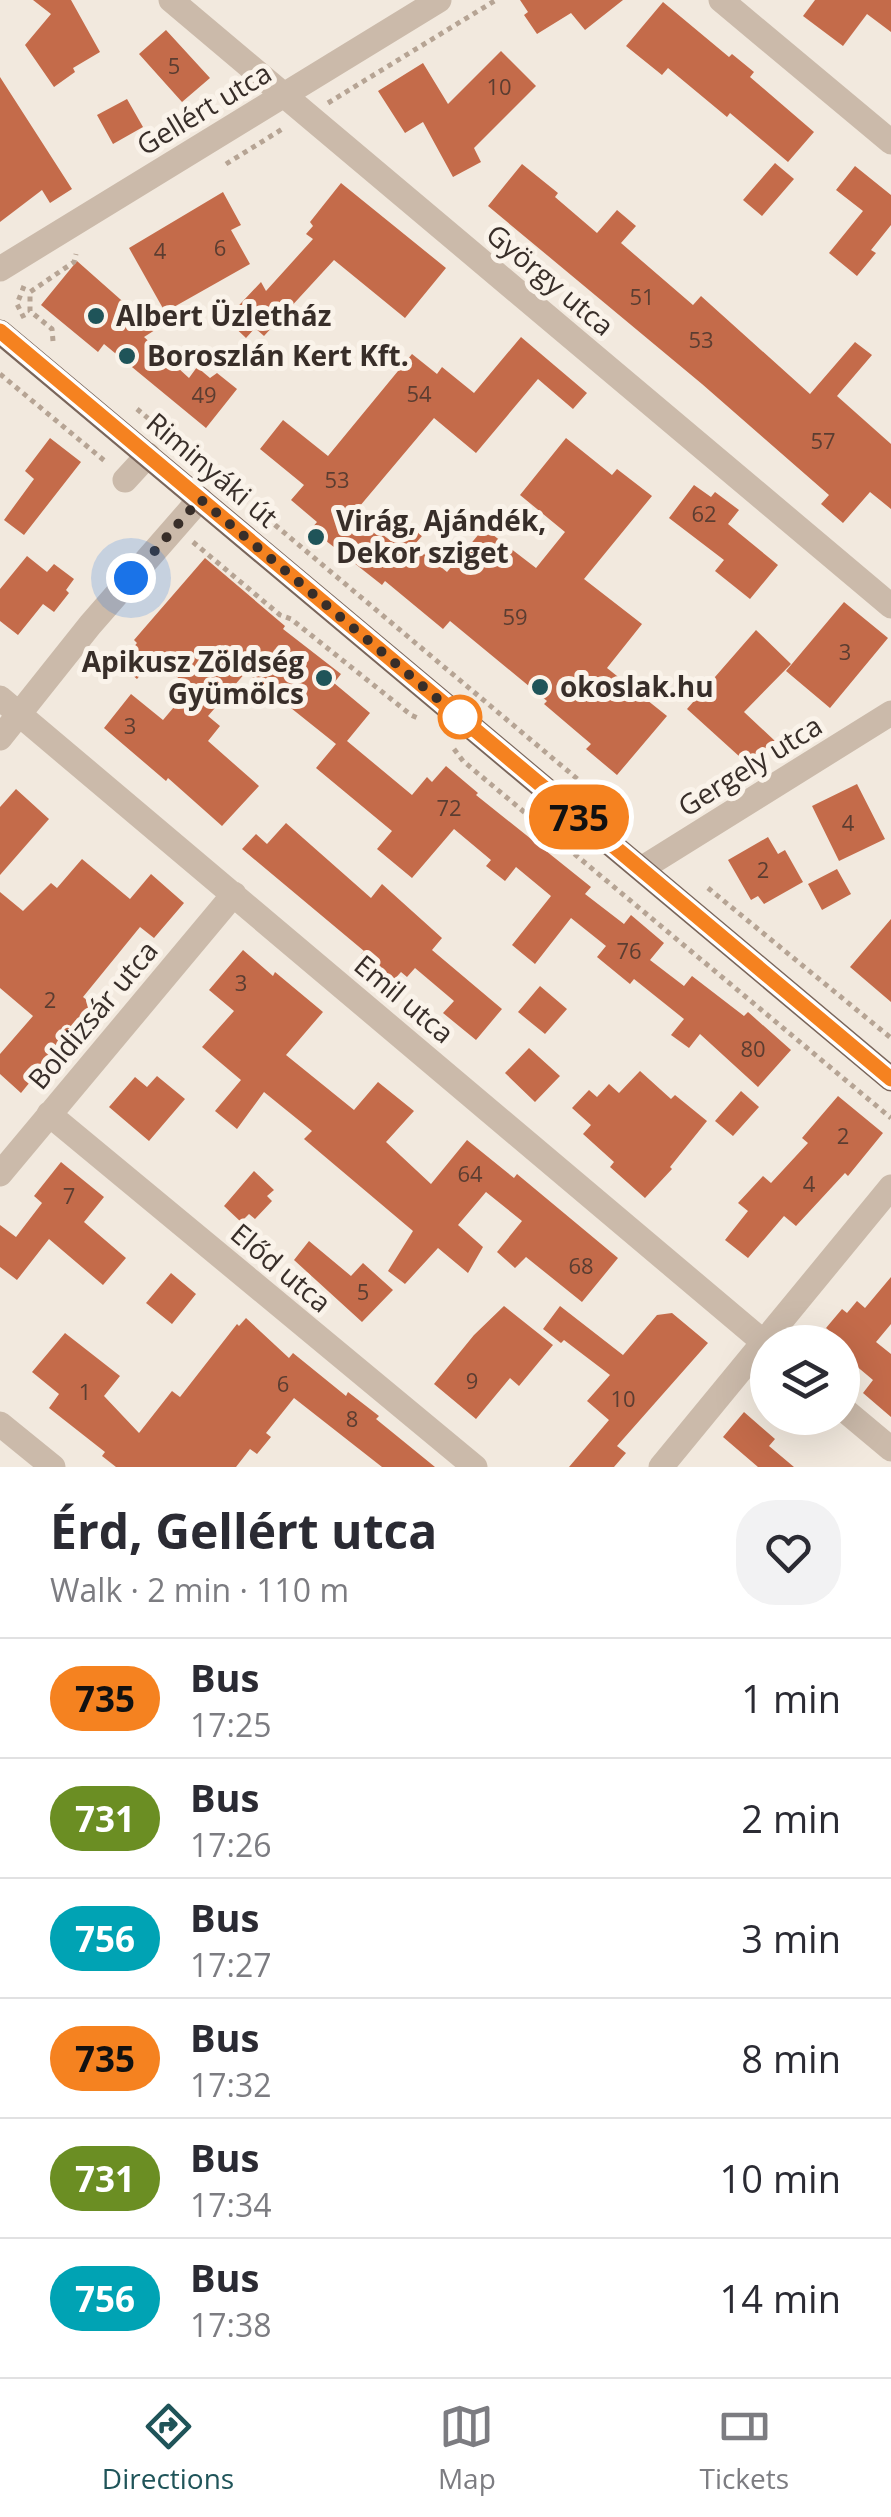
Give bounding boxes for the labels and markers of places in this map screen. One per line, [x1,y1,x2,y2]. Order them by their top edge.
place label: Albert Üzletház [116,296,331,334]
marker: Albert Üzletház [85,305,107,327]
place label: Boroszlán Kert Kft. [147,336,409,374]
marker: Boroszlán Kert Kft. [116,345,138,367]
place label: Virág, Ajándék, Dekor sziget [336,501,546,571]
marker: Virág, Ajándék, Dekor sziget [305,526,327,548]
place label: Apikusz Zöldség Gyümölcs [82,642,304,712]
marker: Apikusz Zöldség Gyümölcs [313,667,335,689]
place label: okoslak.hu [560,667,714,705]
marker: okoslak.hu [529,676,551,698]
unlabelled marker [439,696,481,738]

